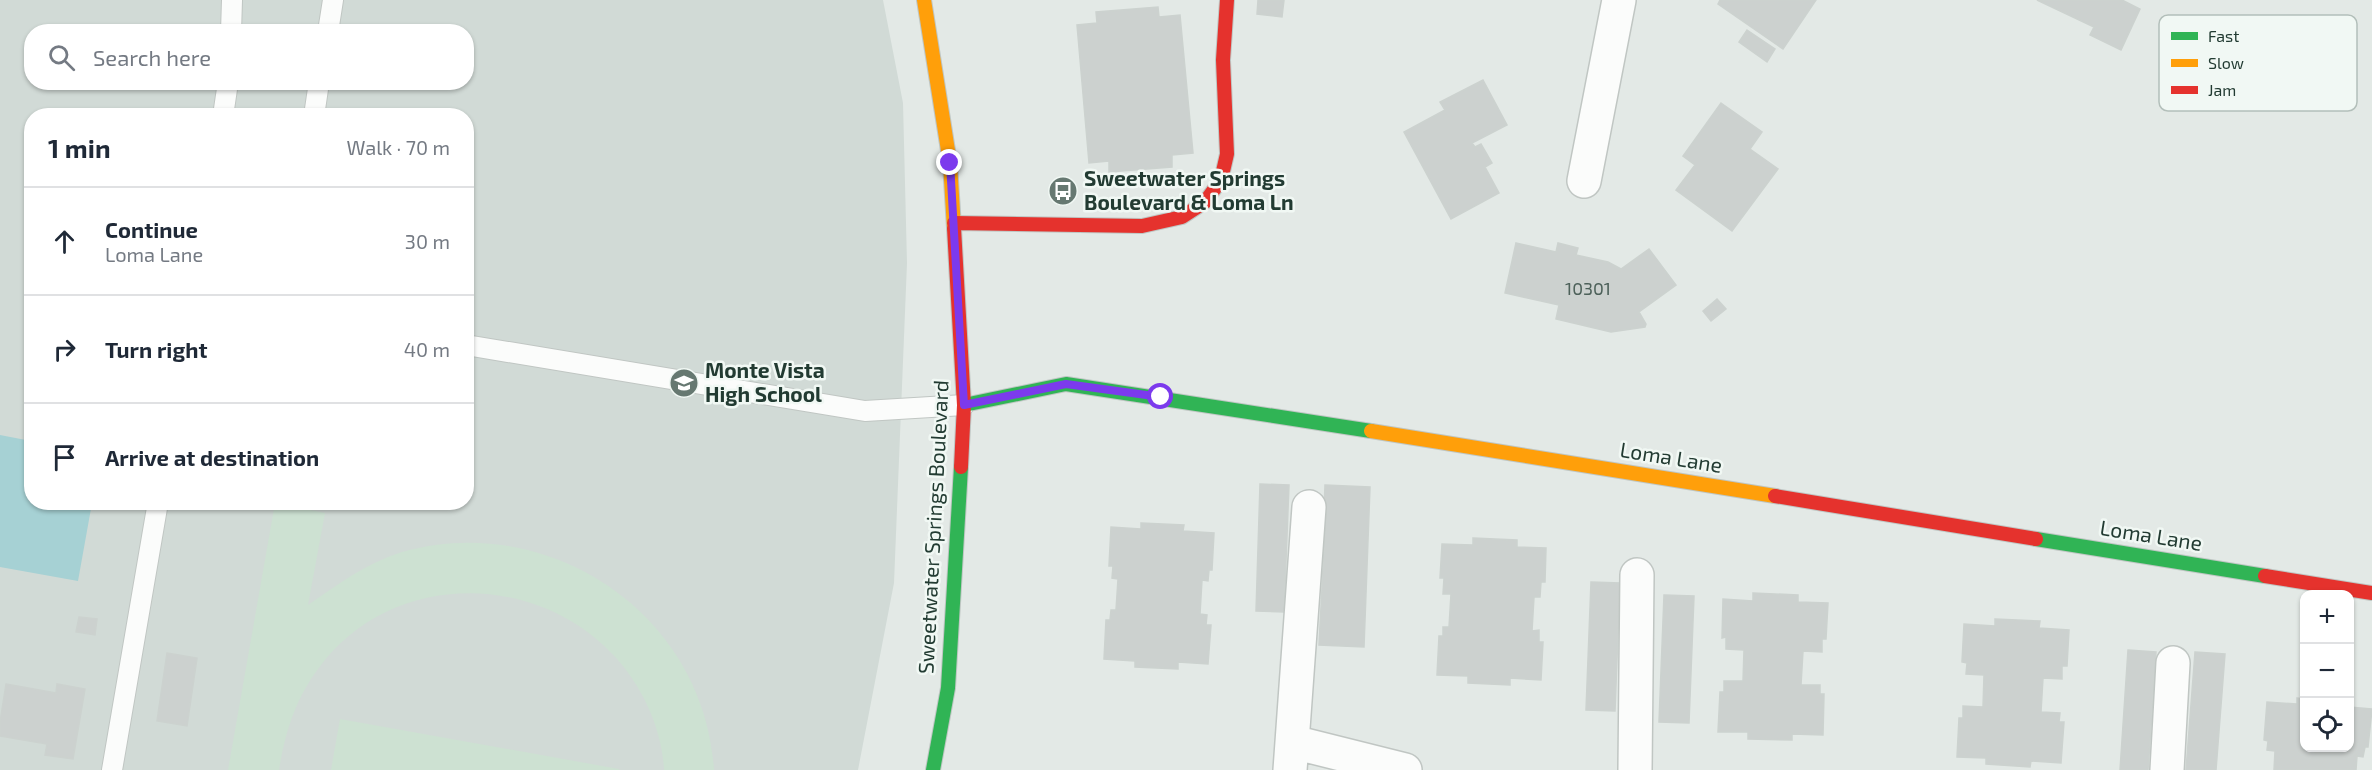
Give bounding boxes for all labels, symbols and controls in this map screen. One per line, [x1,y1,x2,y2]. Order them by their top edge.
legend [2159,15,2357,111]
search box [24,24,474,90]
text: Fast [2208,26,2239,45]
icon: search [45,41,78,74]
text: Search here [93,44,211,70]
text: Slow [2208,53,2244,72]
text: Jam [2208,80,2236,99]
text: 1 min [48,132,111,163]
text: Walk · 70 m [346,135,450,159]
route end [936,149,962,175]
place label: Sweetwater Springs Boulevard & Loma Ln [1084,165,1294,214]
bus stop icon: Sweetwater Springs Boulevard & Loma Ln [1047,175,1079,207]
text: Continue [105,216,198,242]
icon: ahead [48,225,81,258]
text: 30 m [405,229,450,253]
text: Loma Lane [105,242,203,266]
house number: 10301 [1565,277,1611,299]
icon: right [48,333,81,366]
text: Turn right [105,336,207,362]
text: 40 m [404,337,450,361]
place label: Monte Vista High School [705,357,825,406]
school or university icon: Monte Vista High School [668,367,700,399]
street label: Sweetwater Springs Boulevard [912,379,953,674]
route start [1147,383,1173,409]
street label: Loma Lane [1618,436,1724,477]
icon: arrive [48,441,81,474]
text: Arrive at destination [105,444,319,470]
street label: Loma Lane [2098,514,2204,555]
map controls [2300,590,2354,752]
button: + [2300,590,2354,644]
button: − [2300,644,2354,698]
button: locate [2300,698,2354,752]

